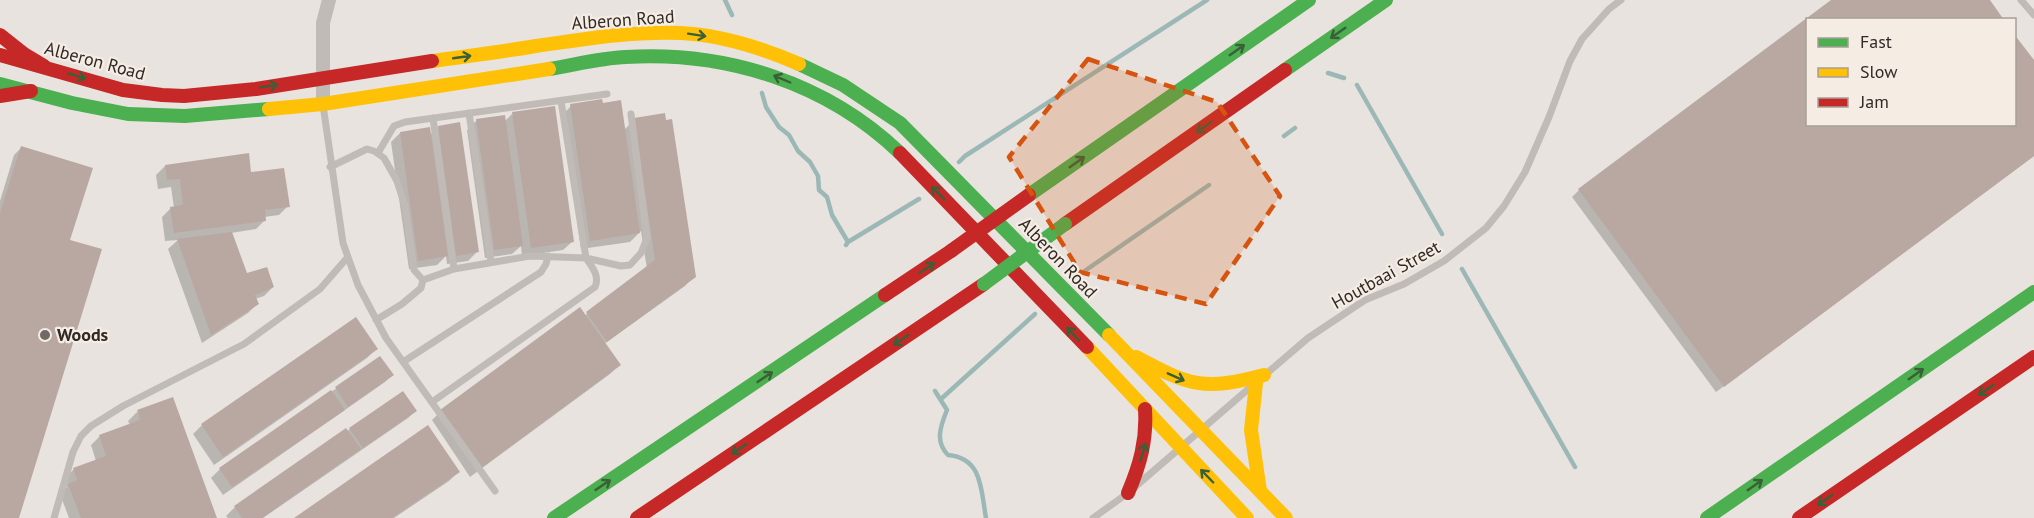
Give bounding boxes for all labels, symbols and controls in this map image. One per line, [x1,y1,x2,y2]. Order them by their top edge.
street label: Alberon Road [571,4,675,35]
legend [1806,18,2016,126]
one-way arrow [1330,27,1346,39]
one-way arrow [687,30,706,41]
text: Fast [1860,30,1892,53]
street label: Alberon Road [42,36,148,85]
one-way arrow [1228,44,1245,56]
one-way arrow [451,51,471,62]
text: Slow [1860,60,1898,83]
one-way arrow [67,71,86,82]
one-way arrow [774,73,792,84]
one-way arrow [259,81,278,92]
text: Jam [1859,90,1889,113]
one-way arrow [1196,121,1213,133]
one-way arrow [1068,156,1085,168]
one-way arrow [931,186,946,200]
street label: Alberon Road [1014,213,1102,303]
street label: Houtbaai Street [1327,235,1444,314]
one-way arrow [918,262,934,274]
place label: Woods [57,323,109,346]
one-way arrow [1066,327,1080,342]
marker: Woods [38,328,52,342]
one-way arrow [893,334,909,346]
one-way arrow [1907,368,1923,380]
one-way arrow [756,370,773,382]
one-way arrow [1167,372,1185,383]
one-way arrow [1978,384,1994,396]
one-way arrow [731,443,748,455]
one-way arrow [1138,443,1150,462]
one-way arrow [1199,468,1214,483]
one-way arrow [594,479,611,491]
one-way arrow [1747,479,1763,491]
one-way arrow [1817,494,1833,506]

